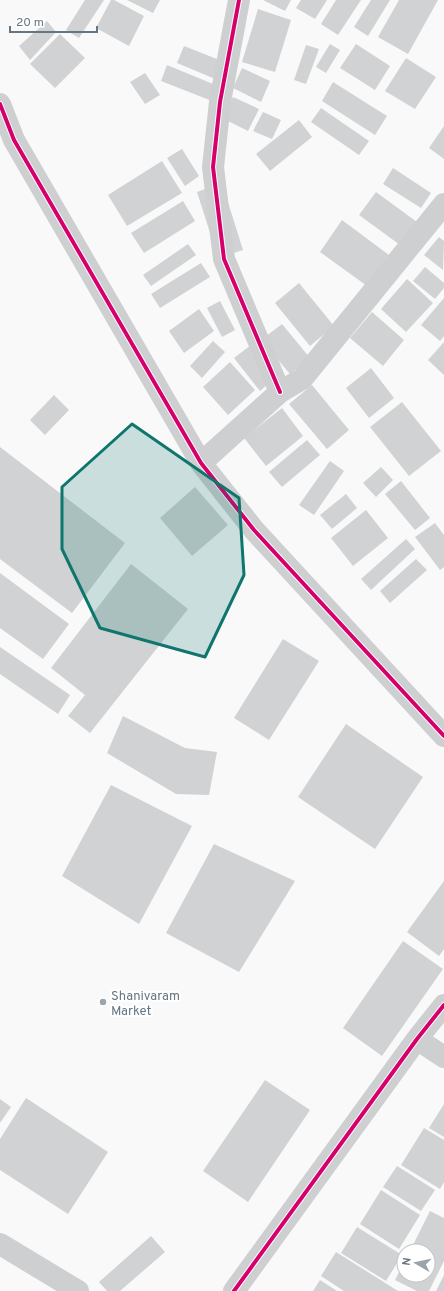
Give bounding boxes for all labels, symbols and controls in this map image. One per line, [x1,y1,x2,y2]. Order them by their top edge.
scale bar [10,8,97,34]
text: 20 m [16,15,44,31]
place label: Shanivaram Market [111,989,180,1020]
marker: Shanivaram Market [98,997,108,1007]
north arrow [396,1243,436,1283]
text: N [400,1257,415,1267]

